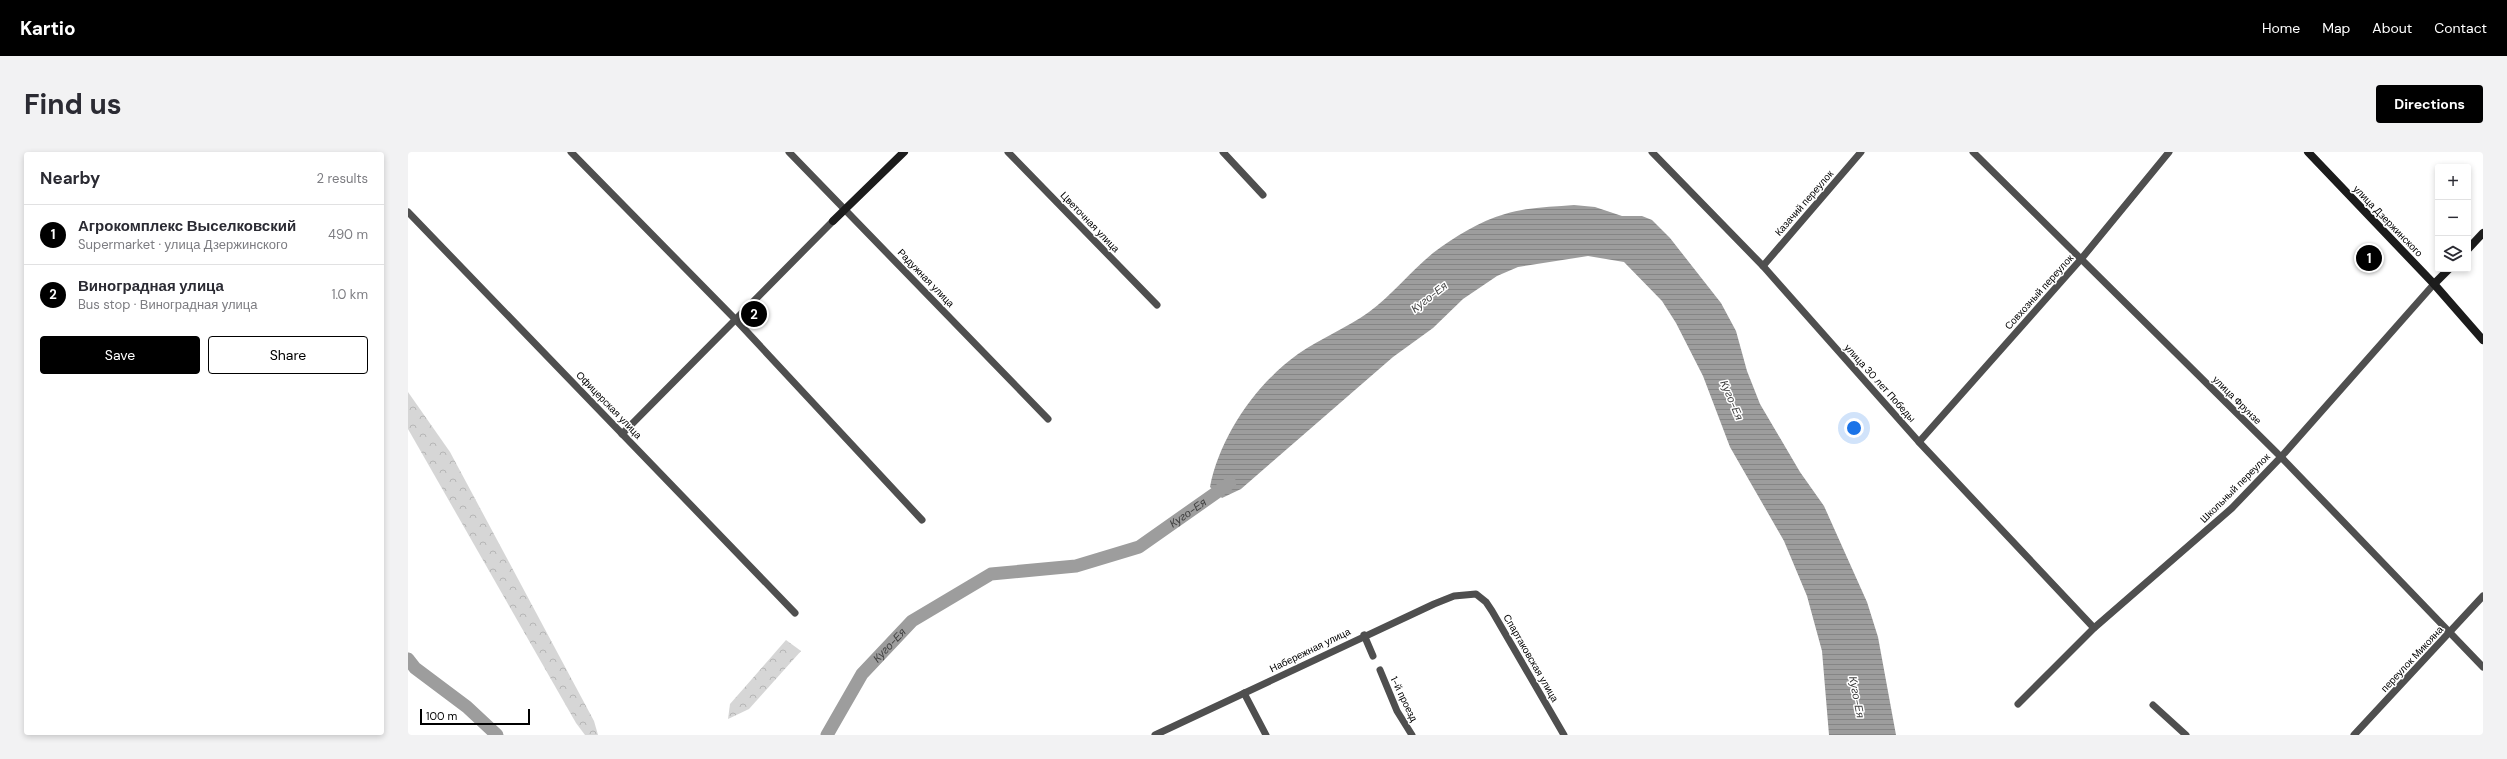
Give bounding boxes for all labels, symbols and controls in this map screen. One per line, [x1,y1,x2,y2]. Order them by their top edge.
text: Kartio [20,16,76,41]
text: Home [2262,19,2300,37]
text: Map [2322,19,2350,37]
text: About [2372,19,2412,37]
text: Contact [2434,19,2487,37]
button: Directions [2376,85,2483,123]
text: Find us [24,86,122,123]
map controls [2435,164,2471,272]
button: + [2435,164,2471,200]
text: Nearby [40,167,100,189]
street label: Казачий переулок [1772,167,1837,239]
text: 2 results [317,170,368,187]
street label: улица Дзержинского [2350,182,2426,260]
street label: Цветочная улица [1058,189,1123,255]
button: − [2435,200,2471,236]
text: Агрокомплекс Выселковский [78,216,296,236]
text: 1 [51,226,55,243]
text: 490 m [328,226,368,243]
text: Supermarket · улица Дзержинского [78,236,288,253]
button: layers [2435,236,2471,272]
pin: 1 [2356,243,2382,273]
street label: Радужная улица [895,246,957,310]
street label: Совхозный переулок [2002,251,2077,332]
text: Виноградная улица [78,276,224,296]
water label: Куго-Ея [1408,278,1450,315]
text: 2 [49,286,57,303]
text: 1.0 km [331,286,368,303]
text: Bus stop · Виноградная улица [78,296,258,313]
pin: 2 [741,299,767,329]
button: Save [40,336,200,374]
button: Share [208,336,368,374]
street label: улица 30 лет Победы [1842,341,1918,425]
street label: Офицерская улица [573,368,645,442]
street label: улица Фрунзе [2210,373,2264,427]
water label: Куго-Ея [1717,378,1747,422]
your location [1844,418,1864,438]
street label: Школьный переулок [2197,450,2273,526]
water label: Куго-Ея [1167,495,1209,531]
street label: Спартаковская улица [1500,612,1562,705]
street label: переулок Микояна [2378,623,2446,695]
water label: Куго-Ея [870,625,909,665]
street label: Набережная улица [1267,625,1353,675]
street label: 1-й проезд [1387,674,1421,724]
water label: Куго-Ея [1846,675,1868,719]
scale bar [420,707,530,726]
text: 100 m [426,709,457,723]

